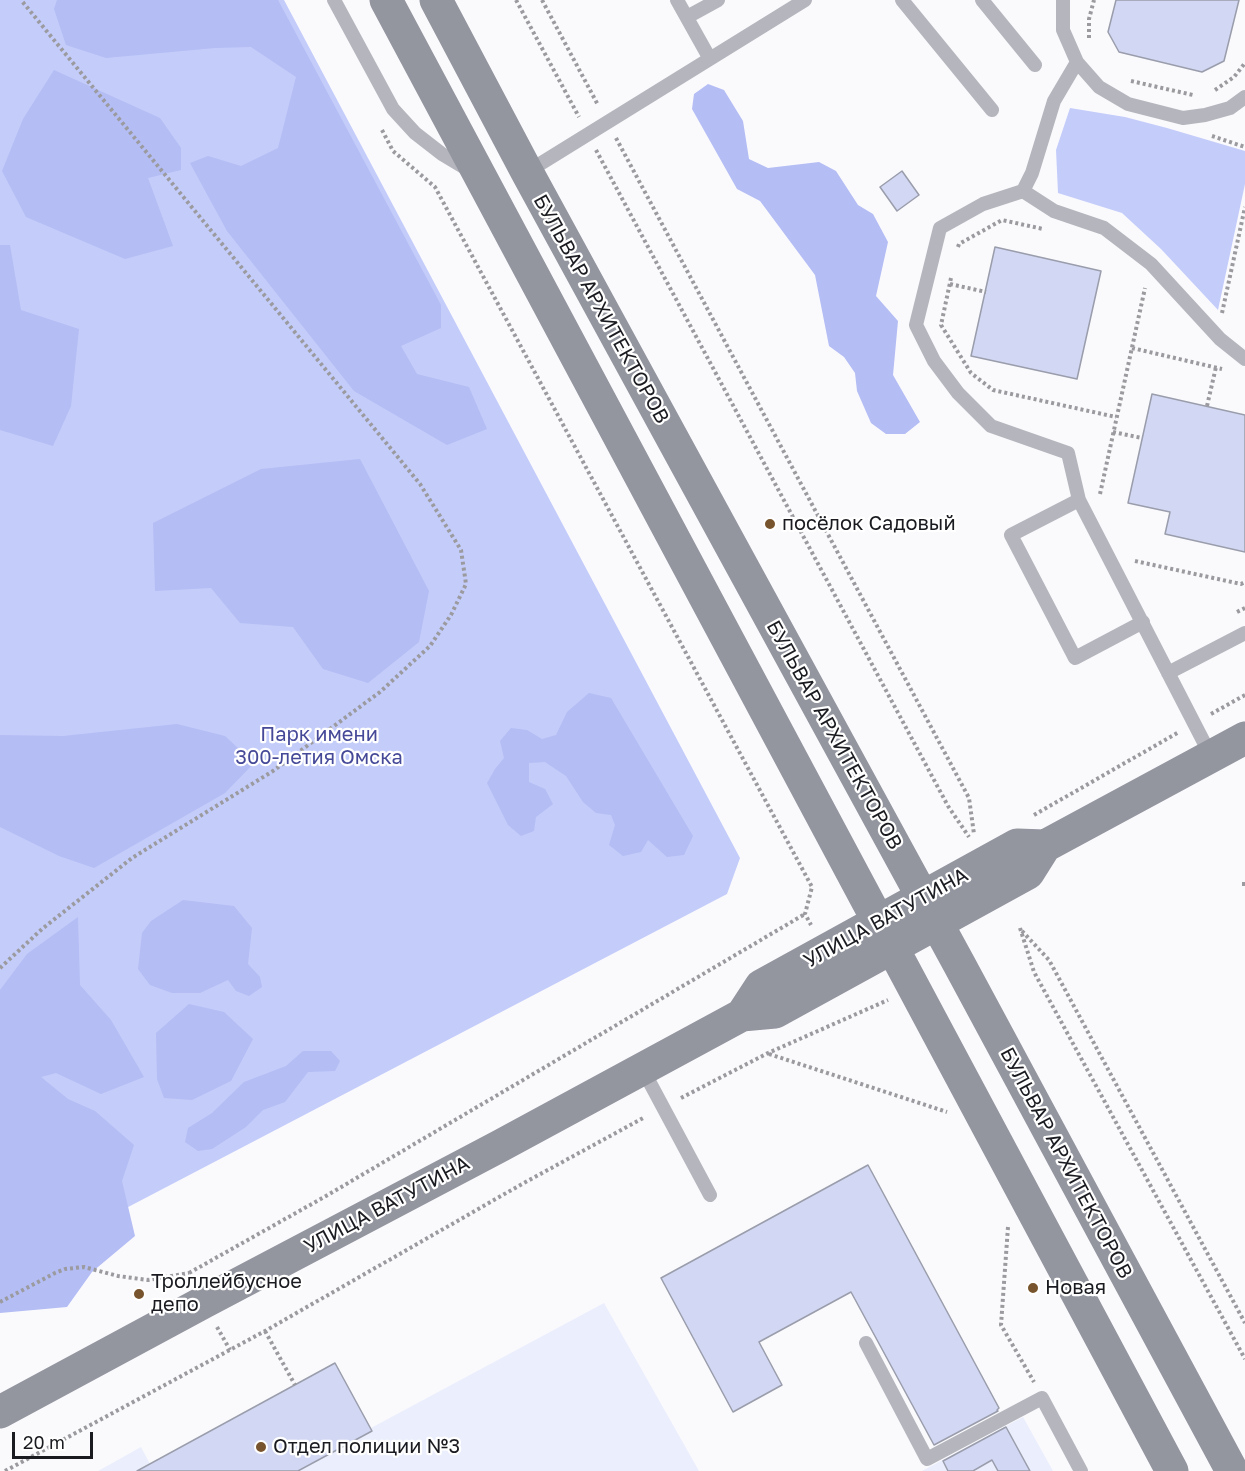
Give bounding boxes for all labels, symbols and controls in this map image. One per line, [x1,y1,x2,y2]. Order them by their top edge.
street label: БУЛЬВАР АРХИТЕКТОРОВ [528,190,674,428]
place label: посёлок Садовый [782,512,956,536]
marker: посёлок Садовый [763,517,777,531]
street label: БУЛЬВАР АРХИТЕКТОРОВ [761,616,907,854]
park label: Парк имени 300-летия Омска [235,723,403,770]
street label: УЛИЦА ВАТУТИНА [800,863,972,973]
street label: БУЛЬВАР АРХИТЕКТОРОВ [995,1043,1137,1283]
street label: УЛИЦА ВАТУТИНА [300,1151,474,1259]
place label: Троллейбусное депо [151,1270,302,1317]
place label: Новая [1045,1276,1106,1300]
marker: Новая [1026,1281,1040,1295]
marker: Троллейбусное депо [132,1287,146,1301]
scale bar [15,1420,96,1458]
text: 20 m [23,1431,65,1453]
place label: Отдел полиции №3 [273,1435,460,1459]
marker: Отдел полиции №3 [254,1440,268,1454]

